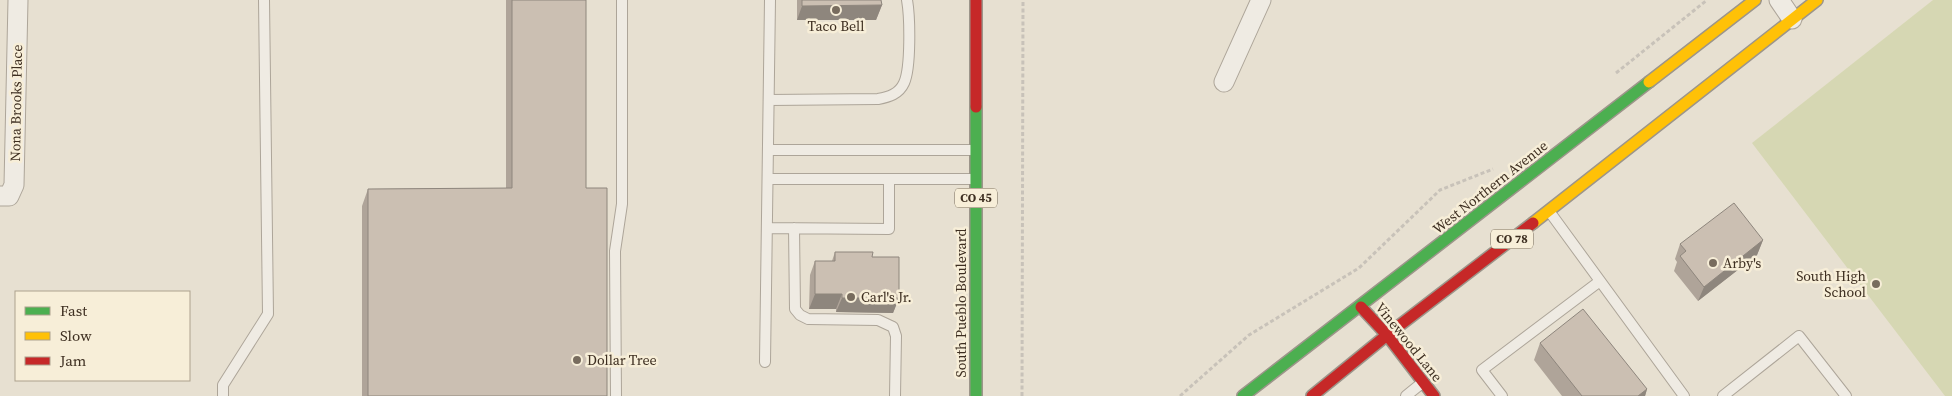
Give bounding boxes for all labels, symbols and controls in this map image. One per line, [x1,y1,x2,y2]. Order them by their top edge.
marker: Taco Bell [830,4,842,16]
place label: Taco Bell [808,16,864,36]
street label: Nona Brooks Place [5,44,27,162]
street label: West Northern Avenue [1428,136,1552,238]
road number: CO 45 [955,188,997,208]
street label: South Pueblo Boulevard [951,229,971,377]
road number: CO 78 [1491,230,1533,248]
place label: Arby's [1723,253,1761,273]
marker: Arby's [1707,257,1719,269]
place label: South High School [1796,266,1866,302]
marker: South High School [1870,278,1882,290]
place label: Carl's Jr. [861,287,912,307]
legend [15,291,190,381]
marker: Carl's Jr. [845,291,857,303]
street label: Vinewood Lane [1371,298,1447,386]
text: Fast [60,300,87,321]
text: Slow [60,325,92,346]
text: Jam [59,350,87,371]
place label: Dollar Tree [587,350,657,370]
marker: Dollar Tree [571,354,583,366]

